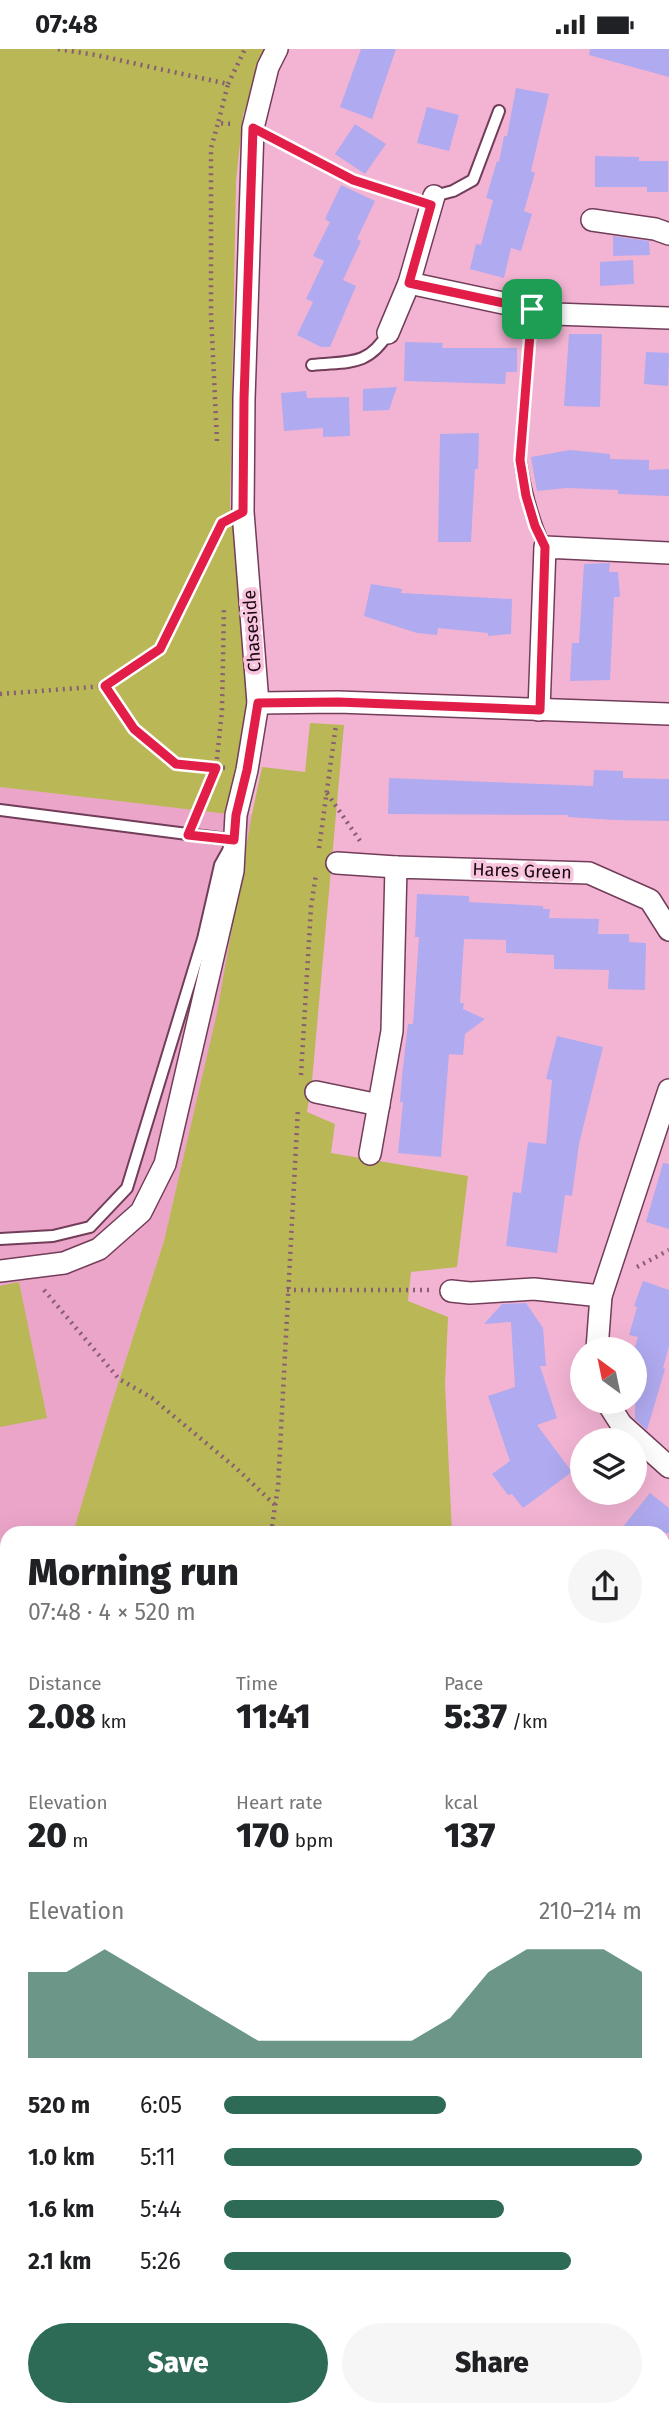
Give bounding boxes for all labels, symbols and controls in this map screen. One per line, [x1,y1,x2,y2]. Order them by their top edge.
text: 07:48 [35,9,98,40]
pin [502,279,562,339]
icon: arrive [513,290,551,328]
street label: Chaseside [238,589,266,673]
street label: Hares Green [472,858,572,884]
north arrow [570,1337,648,1414]
map controls [570,1337,647,1505]
button: layers [570,1428,647,1505]
text: Morning run [28,1549,239,1595]
button: share [568,1549,642,1623]
text: 07:48 · 4 × 520 m [28,1598,196,1626]
text: Distance [28,1672,102,1695]
text: Time [236,1672,278,1695]
text: Pace [444,1672,483,1695]
text: 2.08 [28,1695,96,1737]
text: 11:41 [236,1695,311,1737]
text: 5:37 [444,1695,507,1737]
text: km [96,1710,127,1733]
text: /km [507,1710,548,1733]
text: Elevation [28,1791,108,1814]
text: Heart rate [236,1791,323,1814]
text: kcal [444,1791,478,1814]
text: 20 [28,1814,67,1856]
text: 170 [236,1814,290,1856]
text: 137 [444,1814,495,1856]
text: m [67,1829,88,1852]
text: bpm [290,1829,334,1852]
text: Elevation [28,1897,124,1925]
text: 210–214 m [539,1897,642,1925]
text: 520 m [28,2091,90,2119]
text: 6:05 [140,2091,182,2119]
text: 1.0 km [28,2143,95,2171]
text: 5:11 [140,2143,176,2171]
text: 1.6 km [28,2195,95,2223]
text: 5:44 [140,2195,181,2223]
text: 2.1 km [28,2247,91,2275]
text: 5:26 [140,2247,181,2275]
button: Save [28,2323,328,2403]
button: Share [342,2323,642,2403]

